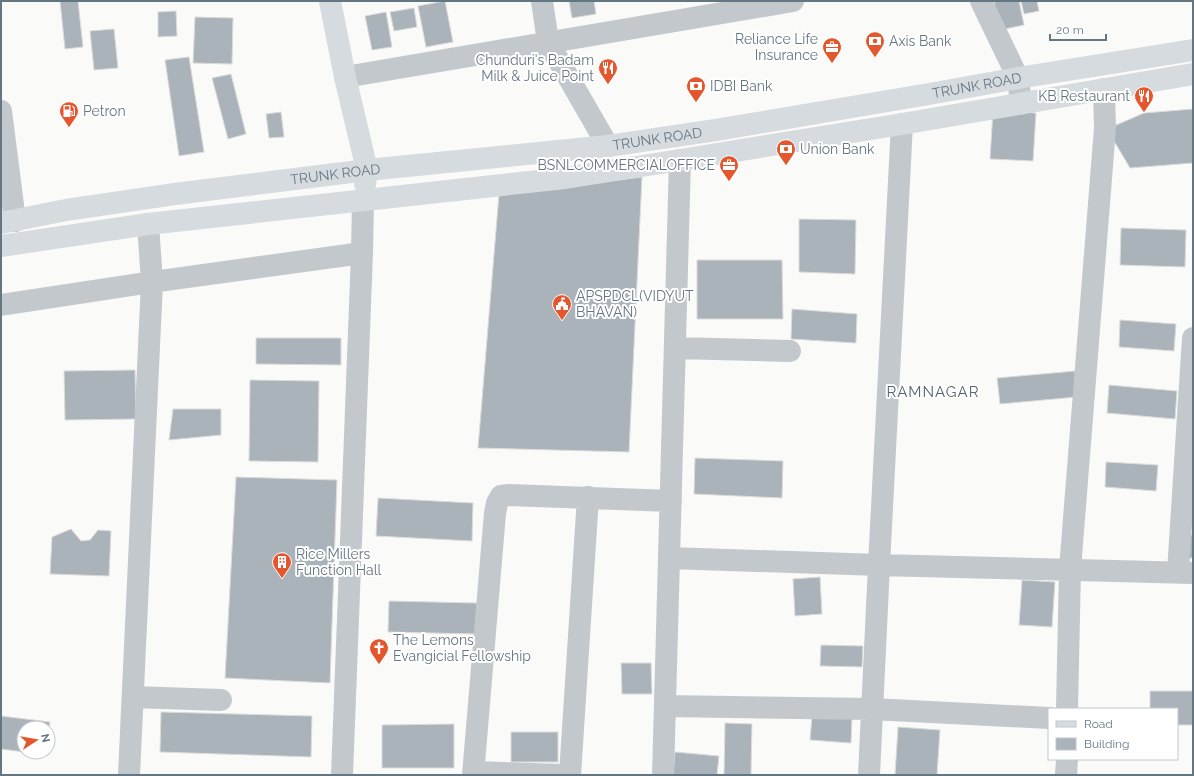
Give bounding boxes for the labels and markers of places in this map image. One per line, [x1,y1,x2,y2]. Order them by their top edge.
bank icon: Axis Bank [864,30,886,58]
place label: Reliance Life Insurance [735,31,818,63]
place label: Axis Bank [889,33,952,49]
office icon: Reliance Life Insurance [821,36,843,64]
place label: Chunduri's Badam Milk & Juice Point [476,52,594,84]
restaurant icon: Chunduri's Badam Milk & Juice Point [597,57,619,85]
bank icon: IDBI Bank [685,75,707,103]
place label: IDBI Bank [710,78,773,94]
restaurant icon: KB Restaurant [1133,85,1155,113]
place label: KB Restaurant [1038,88,1130,104]
fuel station icon: Petron [58,100,80,128]
place label: Petron [83,103,126,119]
bank icon: Union Bank [775,138,797,166]
place label: Union Bank [800,141,875,157]
office icon: BSNLCOMMERCIALOFFICE [718,154,740,182]
place label: BSNLCOMMERCIALOFFICE [537,157,715,173]
place label: APSPDCL(VIDYUT BHAVAN) [576,288,694,320]
public building icon: APSPDCL(VIDYUT BHAVAN) [551,293,573,321]
place label: Rice Millers Function Hall [296,546,381,578]
building icon: Rice Millers Function Hall [271,551,293,579]
place label: The Lemons Evangicial Fellowship [393,632,531,664]
church icon: The Lemons Evangicial Fellowship [368,637,390,665]

